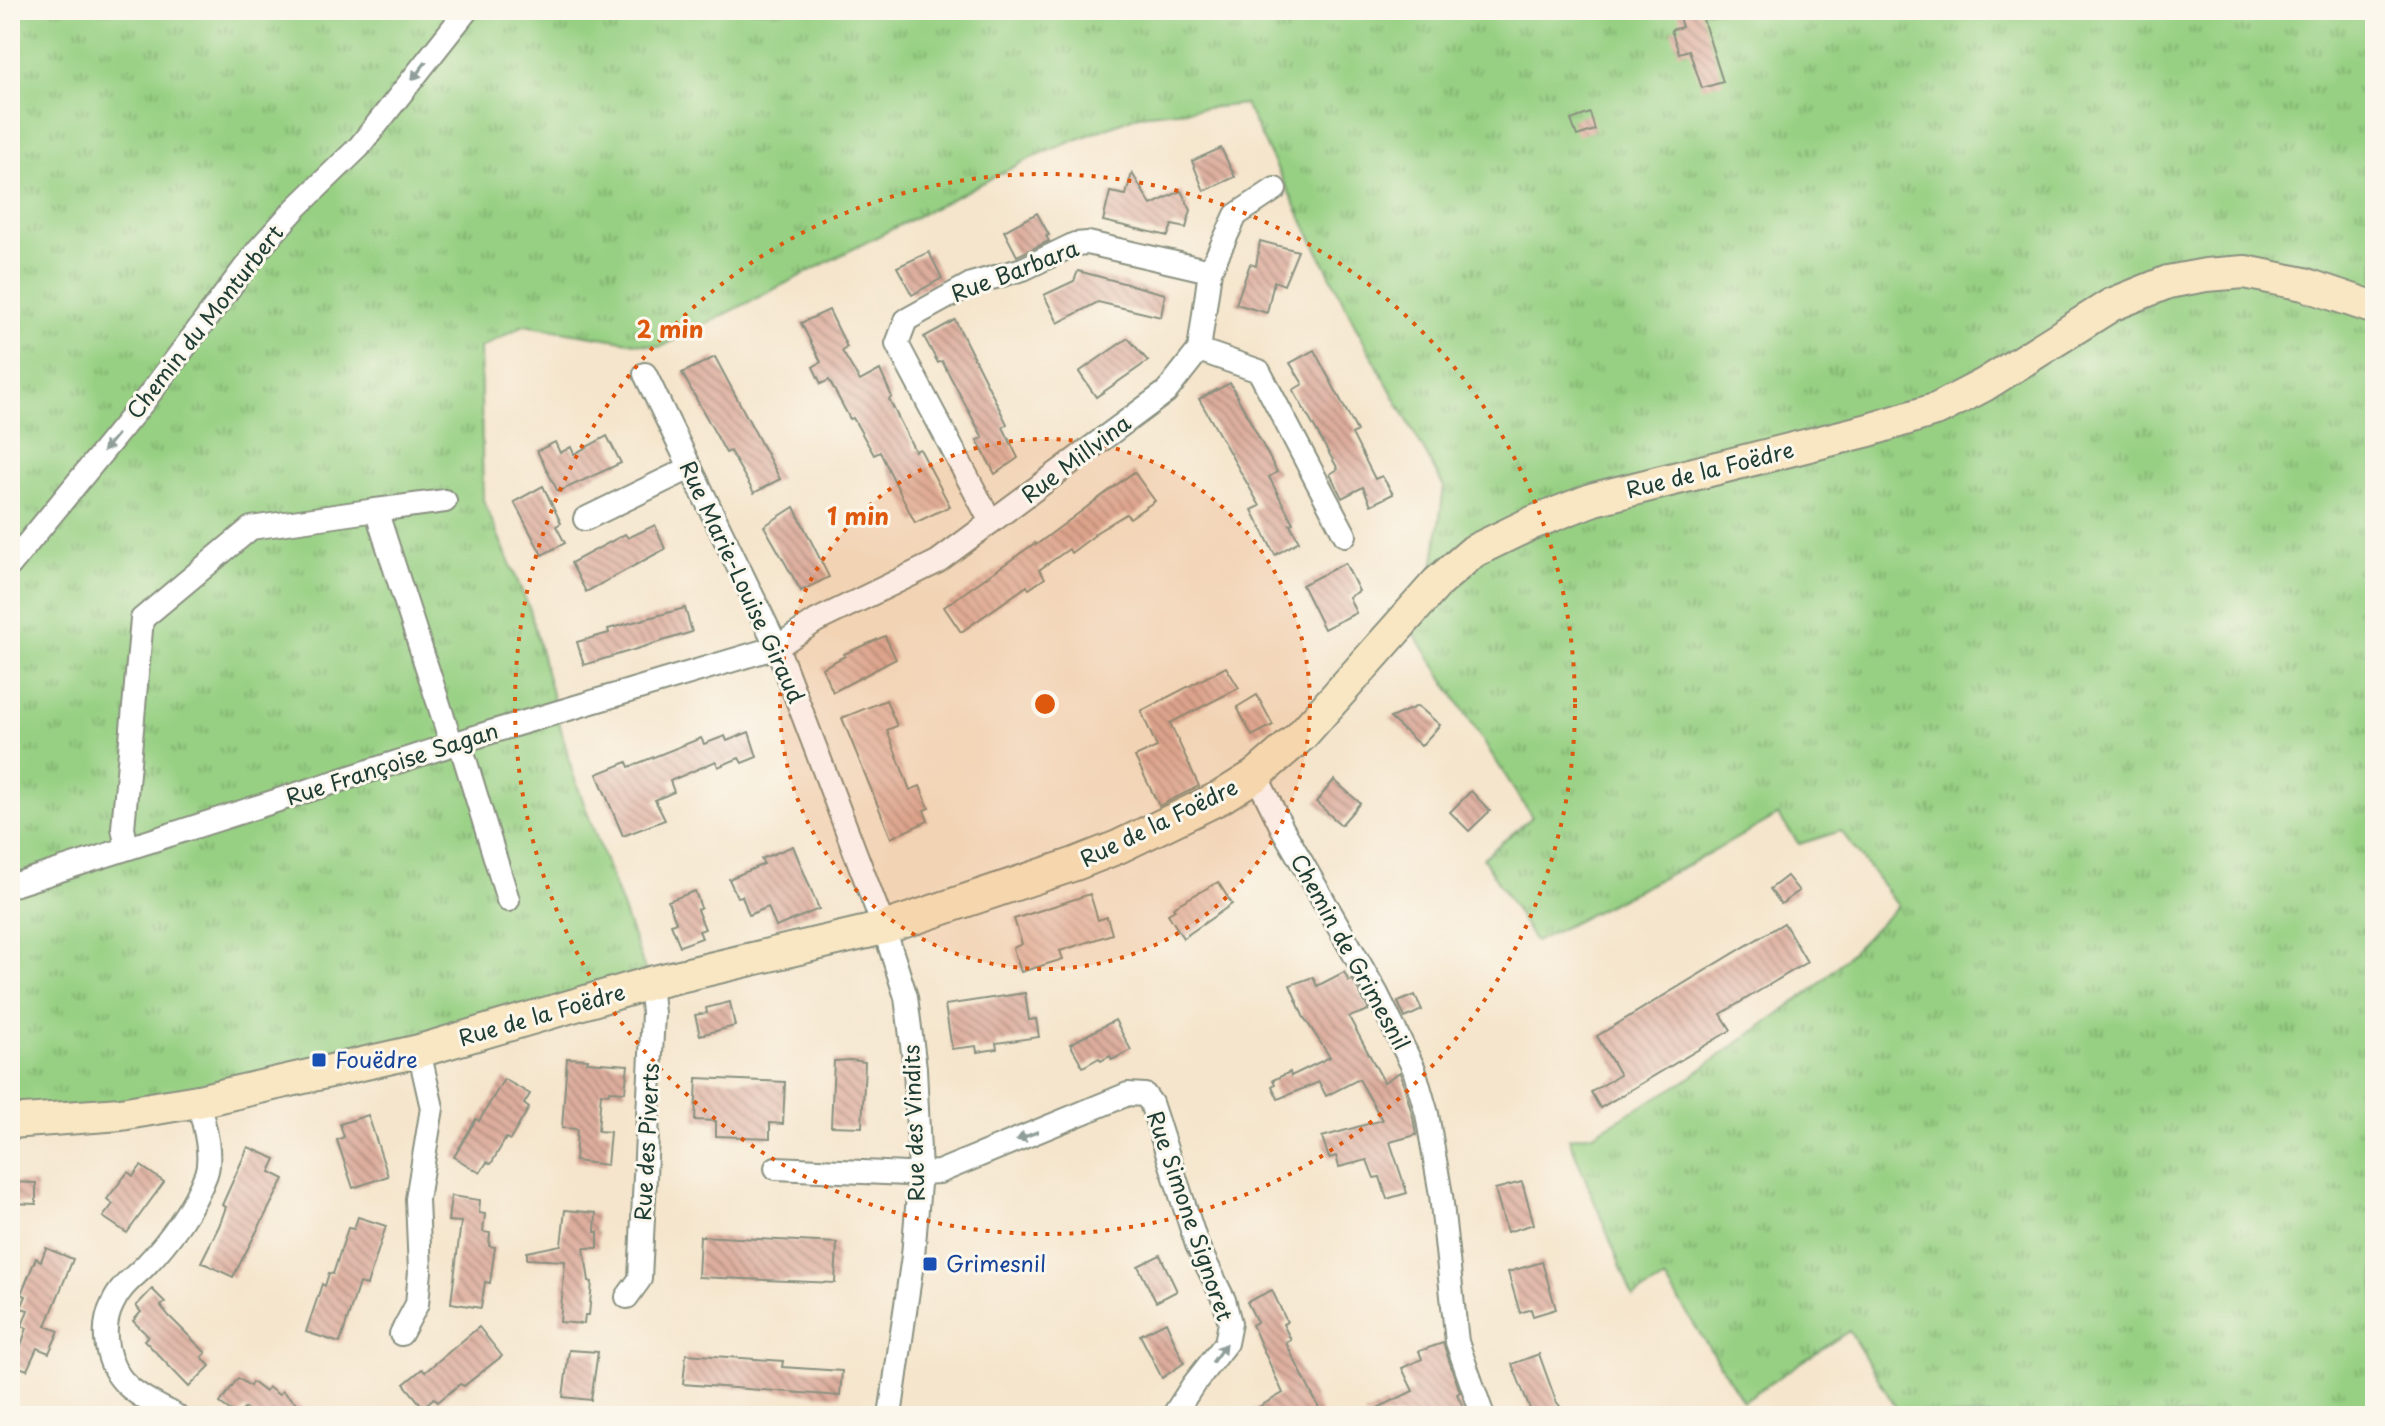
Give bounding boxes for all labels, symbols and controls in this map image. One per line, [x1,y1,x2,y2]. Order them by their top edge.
one-way arrow [411,61,427,81]
street label: Chemin du Monturbert [117,217,290,425]
street label: Rue Barbara [946,230,1083,309]
text: 2 min [636,310,704,346]
street label: Rue Millvina [1014,406,1137,510]
street label: Rue de la Foëdre [1622,432,1797,505]
one-way arrow [102,433,119,453]
street label: Rue Marie-Louise Giraud [673,455,814,708]
text: 1 min [827,497,889,533]
centre of rings [1031,690,1059,718]
street label: Rue Françoise Sagan [281,713,502,812]
street label: Rue de la Foëdre [1074,769,1243,874]
street label: Chemin de Grimesnil [1284,847,1419,1055]
street label: Rue de la Foëdre [454,974,629,1053]
place label: Fouëdre [335,1042,418,1075]
street label: Rue des Vindits [893,1044,932,1202]
marker: Fouëdre [310,1051,328,1069]
street label: Rue des Piverts [625,1062,666,1222]
street label: Rue Simone Signoret [1140,1106,1243,1325]
one-way arrow [1015,1129,1039,1142]
place label: Grimesnil [946,1246,1046,1279]
marker: Grimesnil [921,1255,939,1273]
one-way arrow [1211,1342,1227,1364]

